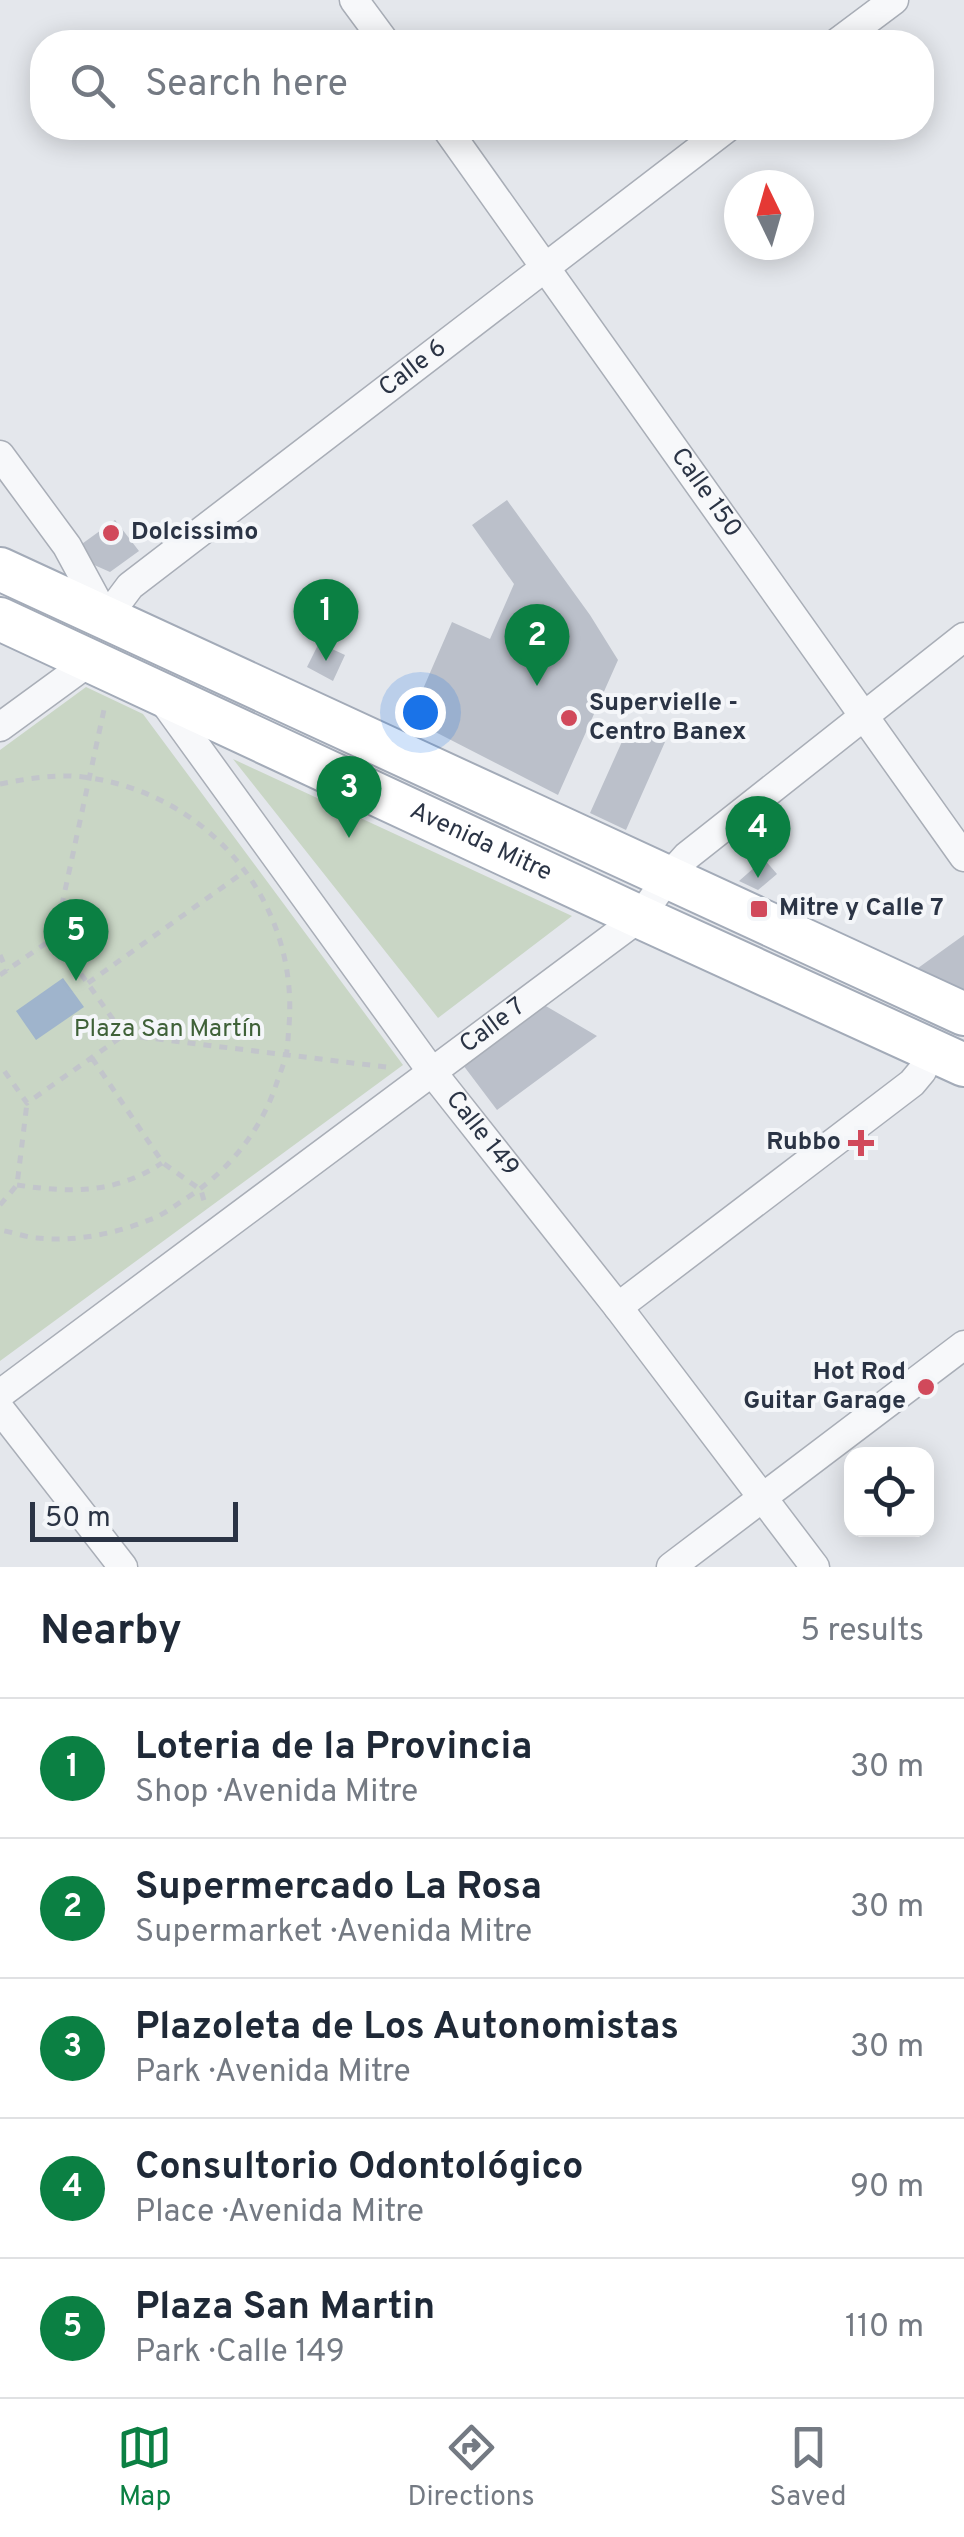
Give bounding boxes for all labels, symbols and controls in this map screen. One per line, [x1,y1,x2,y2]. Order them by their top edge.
search box [30,30,934,140]
icon: search [65,58,120,113]
text: Search here [145,61,348,110]
north arrow [724,170,814,260]
street label: Calle 6 [373,333,454,405]
street label: Calle 150 [663,442,748,544]
place label: Dolcissimo [131,517,258,549]
marker: Dolcissimo [100,522,122,544]
pin: 1 [294,578,358,661]
pin: 2 [504,604,570,686]
your location [395,687,446,738]
place label: Supervielle - Centro Banex [589,688,747,749]
marker: Supervielle - Centro Banex [558,707,580,729]
pin: 3 [316,756,382,838]
street label: Avenida Mitre [404,796,557,890]
pin: 4 [726,796,790,878]
place label: Mitre y Calle 7 [779,893,944,925]
pin: 5 [44,898,108,981]
marker: Mitre y Calle 7 [748,898,770,920]
street label: Calle 7 [454,992,532,1061]
park label: Plaza San Martín [74,1014,262,1046]
street label: Calle 149 [438,1085,525,1184]
place label: Rubbo [766,1127,841,1159]
marker: Rubbo [850,1132,872,1154]
place label: Hot Rod Guitar Garage [743,1357,906,1418]
marker: Hot Rod Guitar Garage [915,1376,937,1398]
map controls [844,1447,934,1537]
button: locate [844,1447,934,1537]
scale bar [30,1497,238,1542]
text: 50 m [45,1501,111,1537]
text: Nearby [40,1606,182,1659]
text: 5 results [800,1612,924,1652]
text: Loteria de la Provincia [135,1724,532,1773]
text: 1 [66,1748,79,1788]
text: 30 m [850,1748,924,1788]
text: Shop · Avenida Mitre [135,1773,418,1813]
text: Supermercado La Rosa [135,1864,542,1913]
text: 2 [63,1888,82,1928]
text: 30 m [850,1888,924,1928]
text: Supermarket · Avenida Mitre [135,1913,532,1953]
text: Plazoleta de Los Autonomistas [135,2004,679,2053]
text: 3 [63,2028,82,2068]
text: 30 m [850,2028,924,2068]
text: Park · Avenida Mitre [135,2053,411,2093]
text: Consultorio Odontológico [135,2144,583,2193]
text: 4 [62,2168,83,2208]
text: 90 m [850,2168,924,2208]
text: Place · Avenida Mitre [135,2193,424,2233]
text: Plaza San Martin [135,2284,435,2333]
text: 5 [63,2308,82,2348]
text: 110 m [845,2308,924,2348]
text: Park · Calle 149 [135,2333,345,2373]
tab: Map [117,2420,172,2516]
tab: Directions [407,2420,535,2516]
tab: Saved [770,2420,847,2516]

